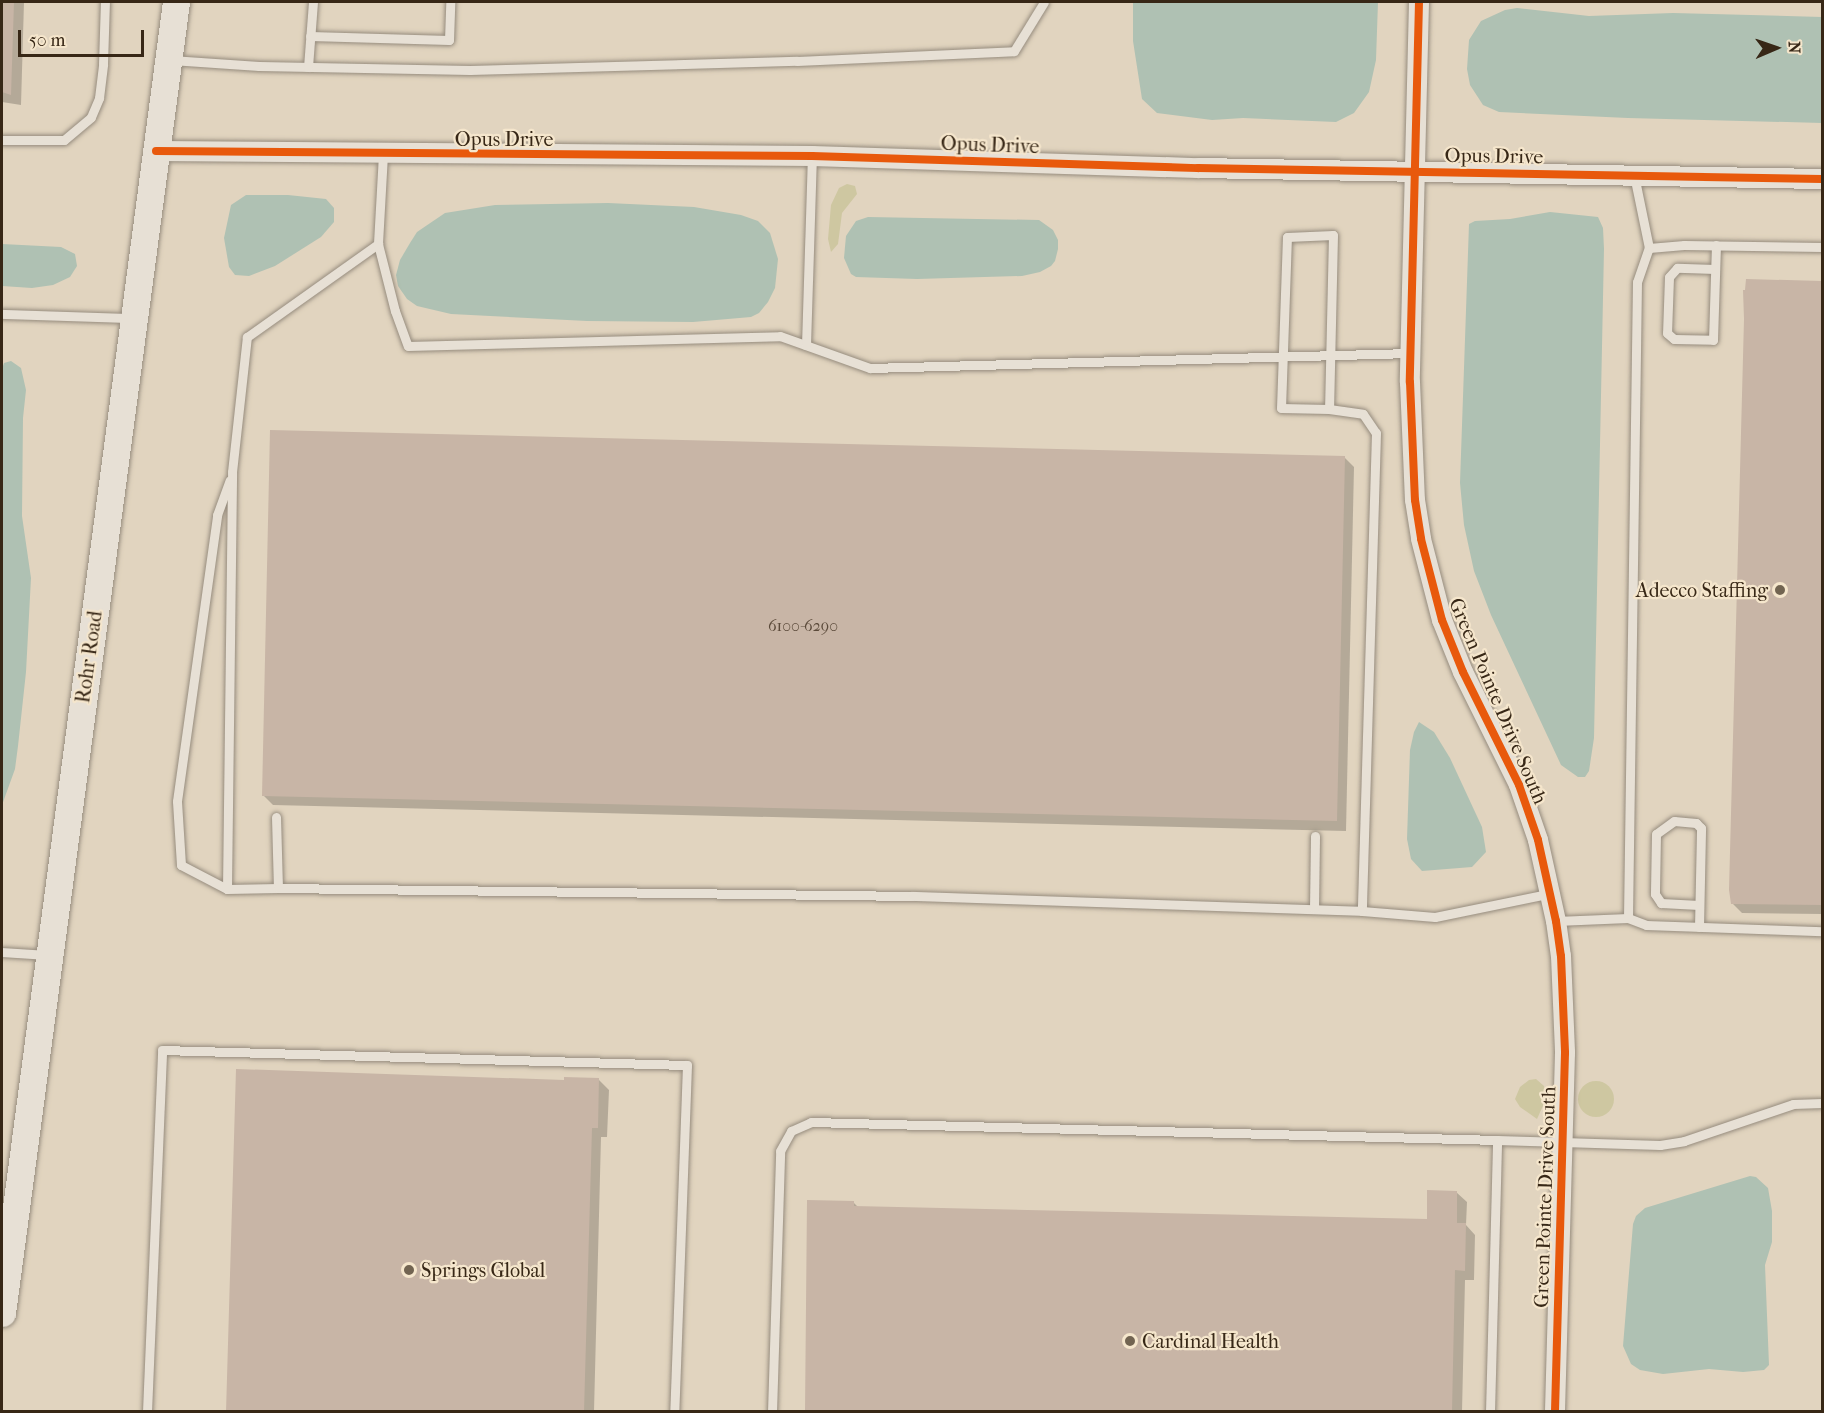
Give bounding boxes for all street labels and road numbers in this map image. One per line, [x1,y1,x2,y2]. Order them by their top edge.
street label: Opus Drive [455,127,553,151]
street label: Opus Drive [940,131,1040,159]
street label: Opus Drive [1444,143,1544,169]
street label: Green Pointe Drive South [1444,594,1552,808]
street label: Rohr Road [71,609,107,705]
street label: Green Pointe Drive South [1529,1086,1561,1308]

